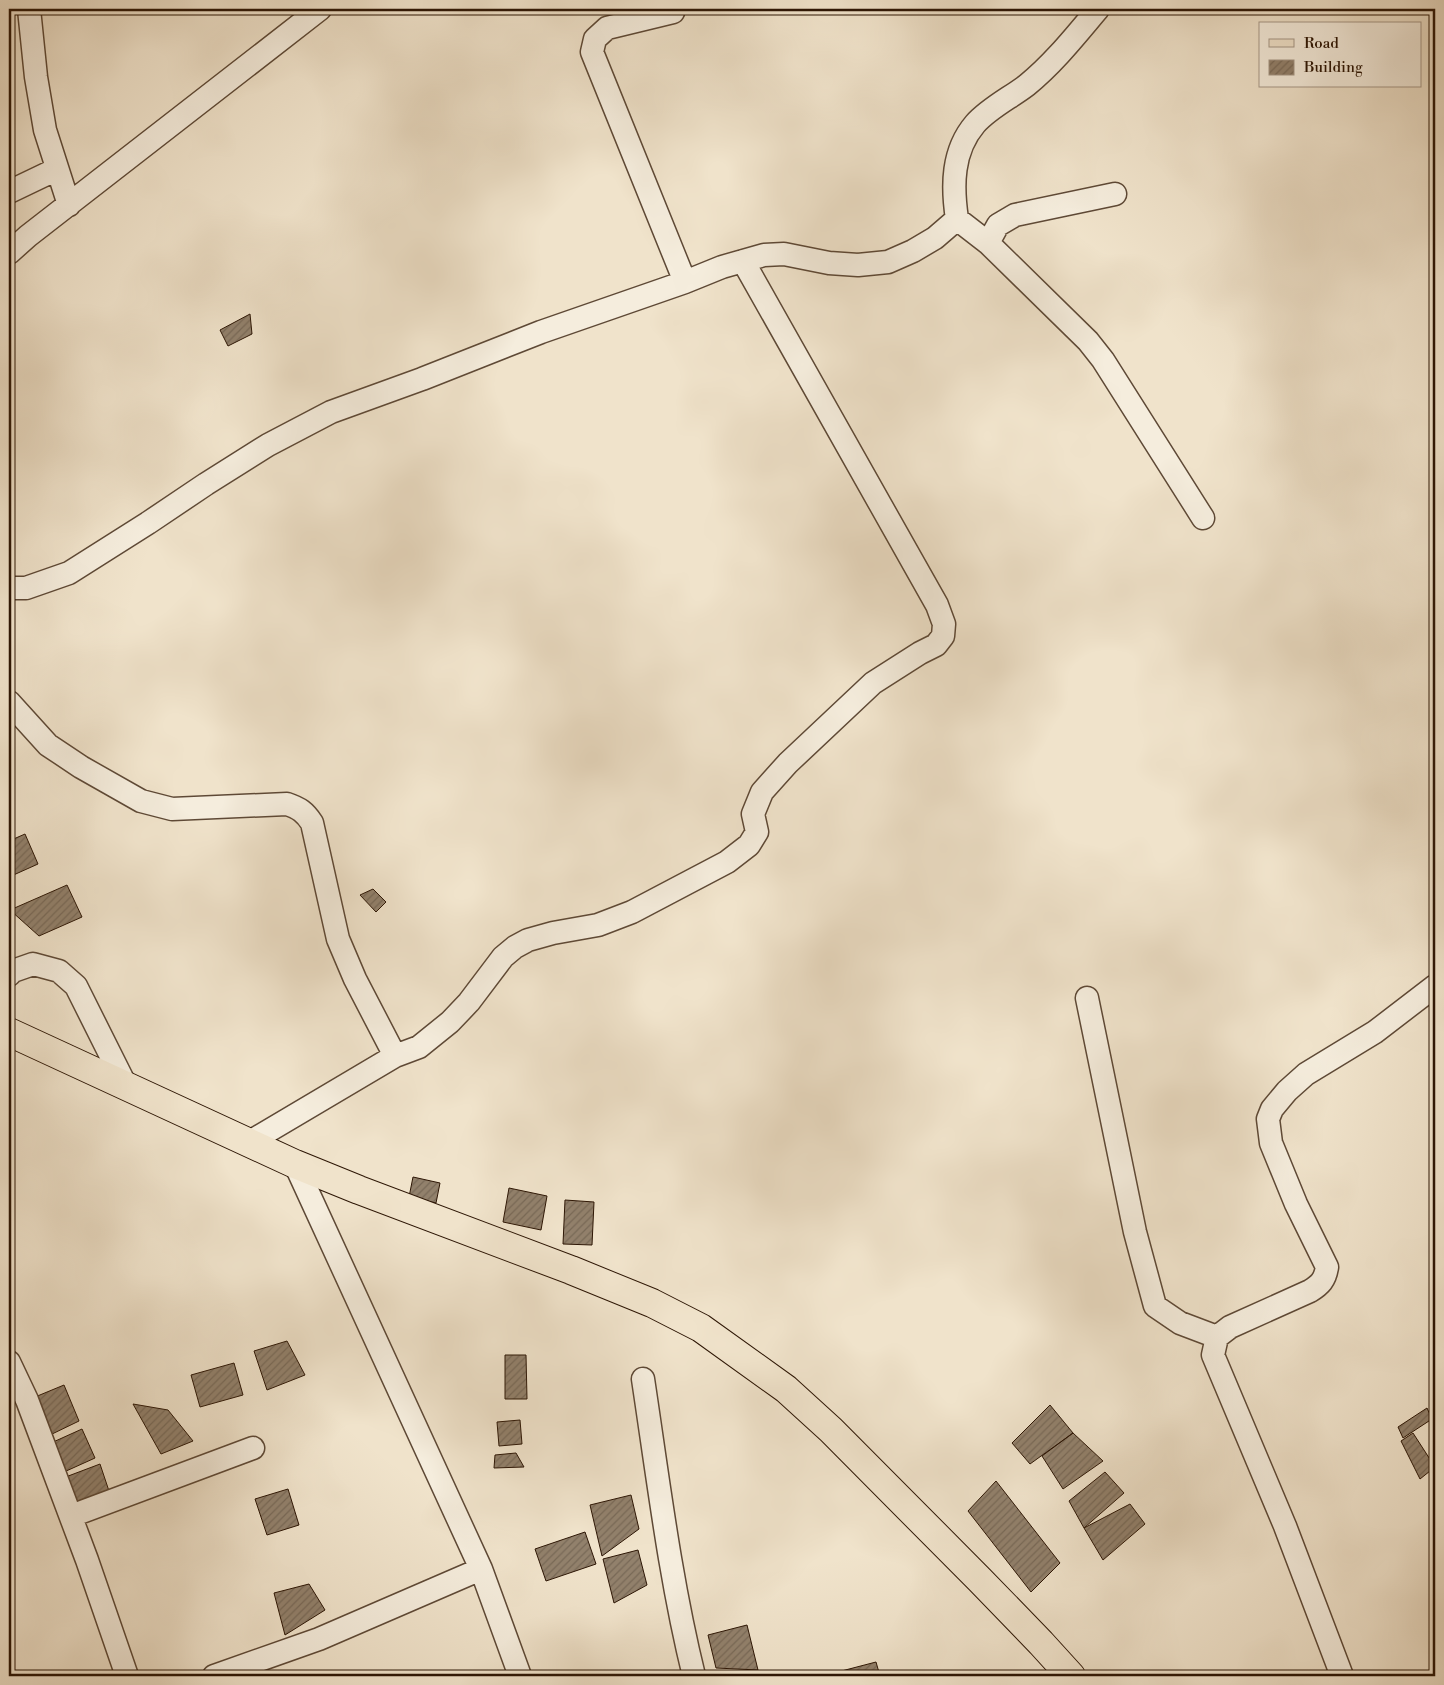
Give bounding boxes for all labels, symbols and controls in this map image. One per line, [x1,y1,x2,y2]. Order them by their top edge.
legend [1259,22,1422,88]
text: Road [1304,34,1339,53]
text: Building [1303,58,1363,77]

